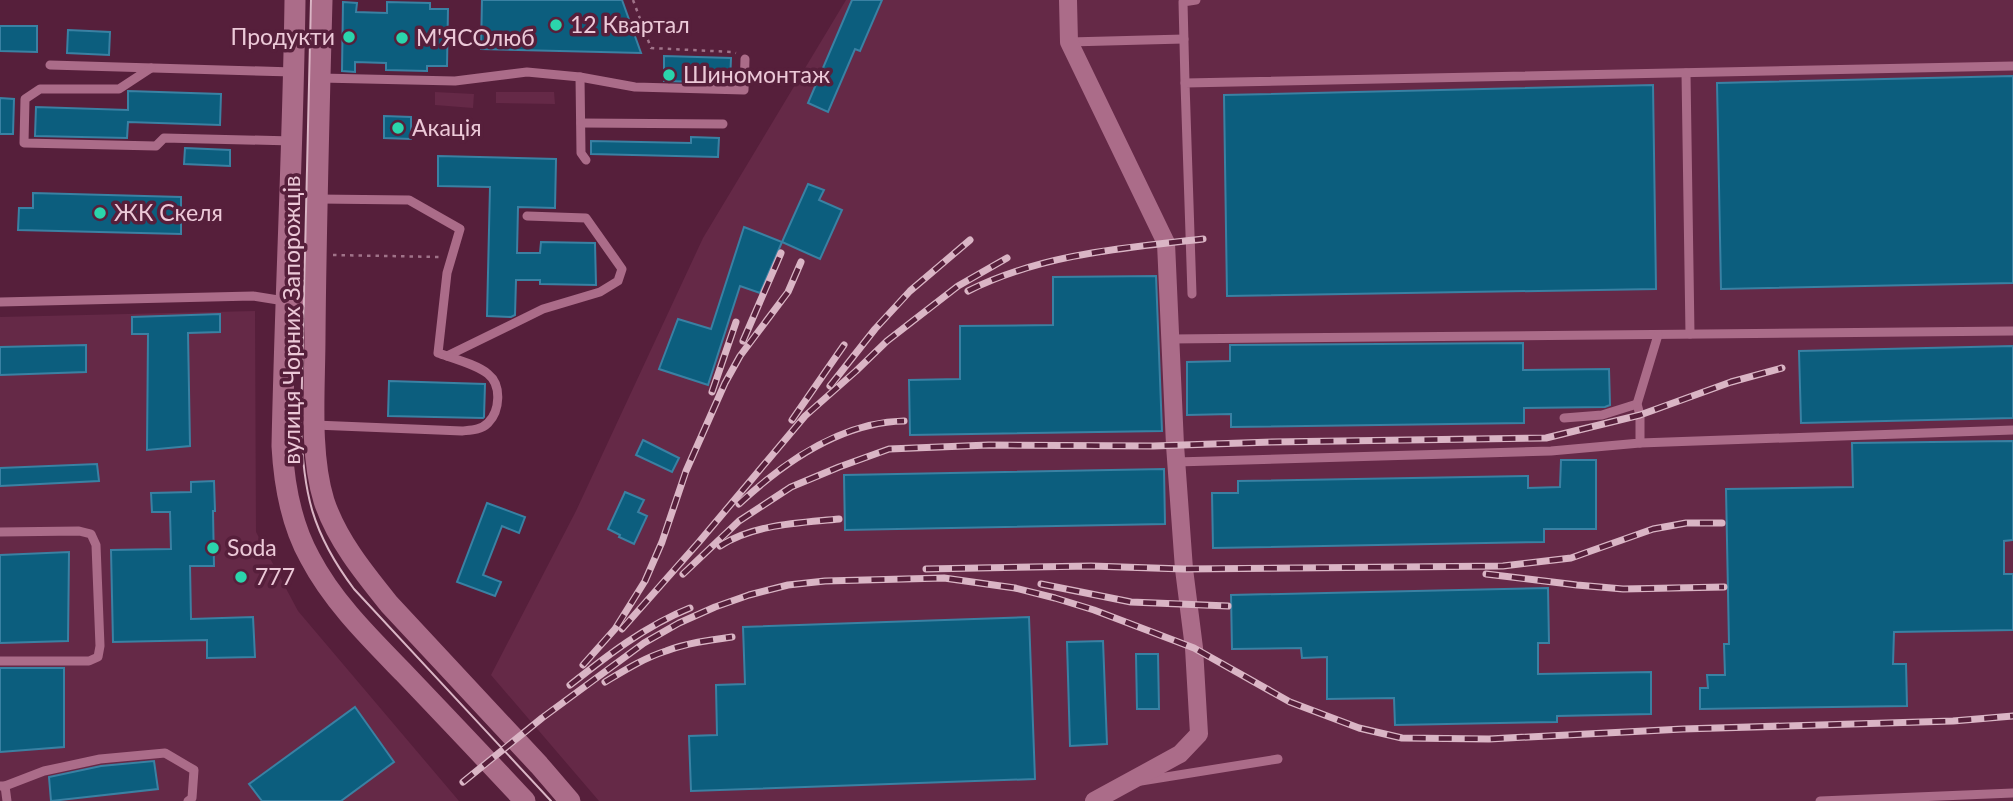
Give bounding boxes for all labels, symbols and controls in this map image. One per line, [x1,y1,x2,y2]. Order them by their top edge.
place label: 12 Квартал [570,10,690,38]
marker: 12 Квартал [548,17,564,33]
place label: Продукти [230,22,335,50]
place label: М'ЯСОлюб [416,23,535,51]
marker: Продукти [341,29,357,45]
marker: М'ЯСОлюб [394,30,410,46]
place label: Шиномонтаж [683,60,830,88]
marker: Шиномонтаж [661,67,677,83]
place label: Акація [412,113,482,141]
marker: Акація [390,120,406,136]
street label: вулиця Чорних Запорожців [277,176,305,464]
place label: ЖК Скеля [114,198,223,226]
marker: ЖК Скеля [92,205,108,221]
place label: Soda [227,533,277,561]
marker: Soda [205,540,221,556]
place label: 777 [255,562,295,590]
marker: 777 [233,569,249,585]

